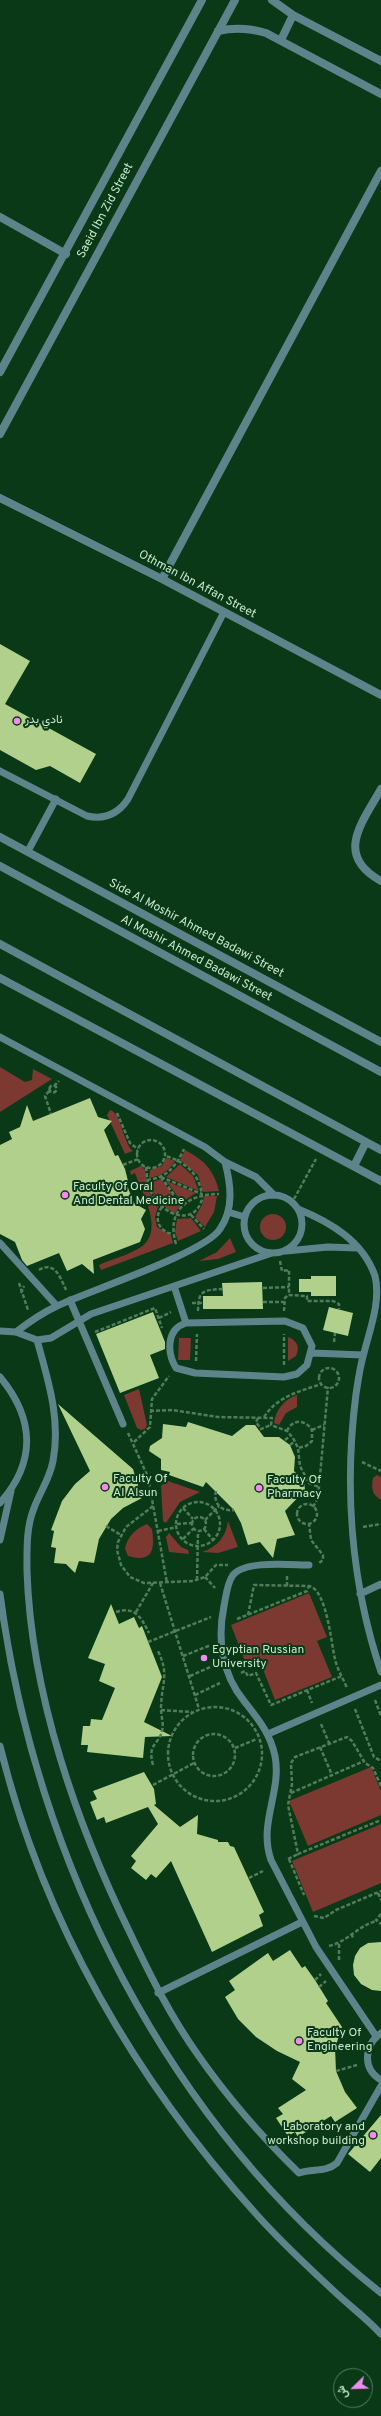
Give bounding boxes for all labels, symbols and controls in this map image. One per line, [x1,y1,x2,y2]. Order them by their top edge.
street label: Saeid Ibn Zid Street [75,161,137,261]
street label: Othman Ibn Affan Street [136,548,258,622]
place label: نادي بدر [25,714,63,728]
marker: نادي بدر [12,716,22,726]
street label: Side Al Moshir Ahmed Badawi Street [106,877,286,981]
street label: Al Moshir Ahmed Badawi Street [118,913,274,1005]
place label: Faculty Of Oral And Dental Medicine [73,1181,184,1209]
marker: Faculty Of Oral And Dental Medicine [60,1190,70,1200]
place label: Faculty Of Al Alsun [113,1473,167,1501]
place label: Faculty Of Pharmacy [267,1474,322,1502]
marker: Faculty Of Al Alsun [100,1482,110,1492]
marker: Faculty Of Pharmacy [254,1483,264,1493]
place label: Egyptian Russian University [212,1644,304,1672]
marker: Egyptian Russian University [199,1653,209,1663]
place label: Faculty Of Engineering [307,2027,372,2055]
marker: Faculty Of Engineering [294,2036,304,2046]
place label: Laboratory and workshop building [267,2121,365,2149]
marker: Laboratory and workshop building [368,2130,378,2140]
north arrow [333,2368,373,2408]
text: ش [334,2383,352,2401]

